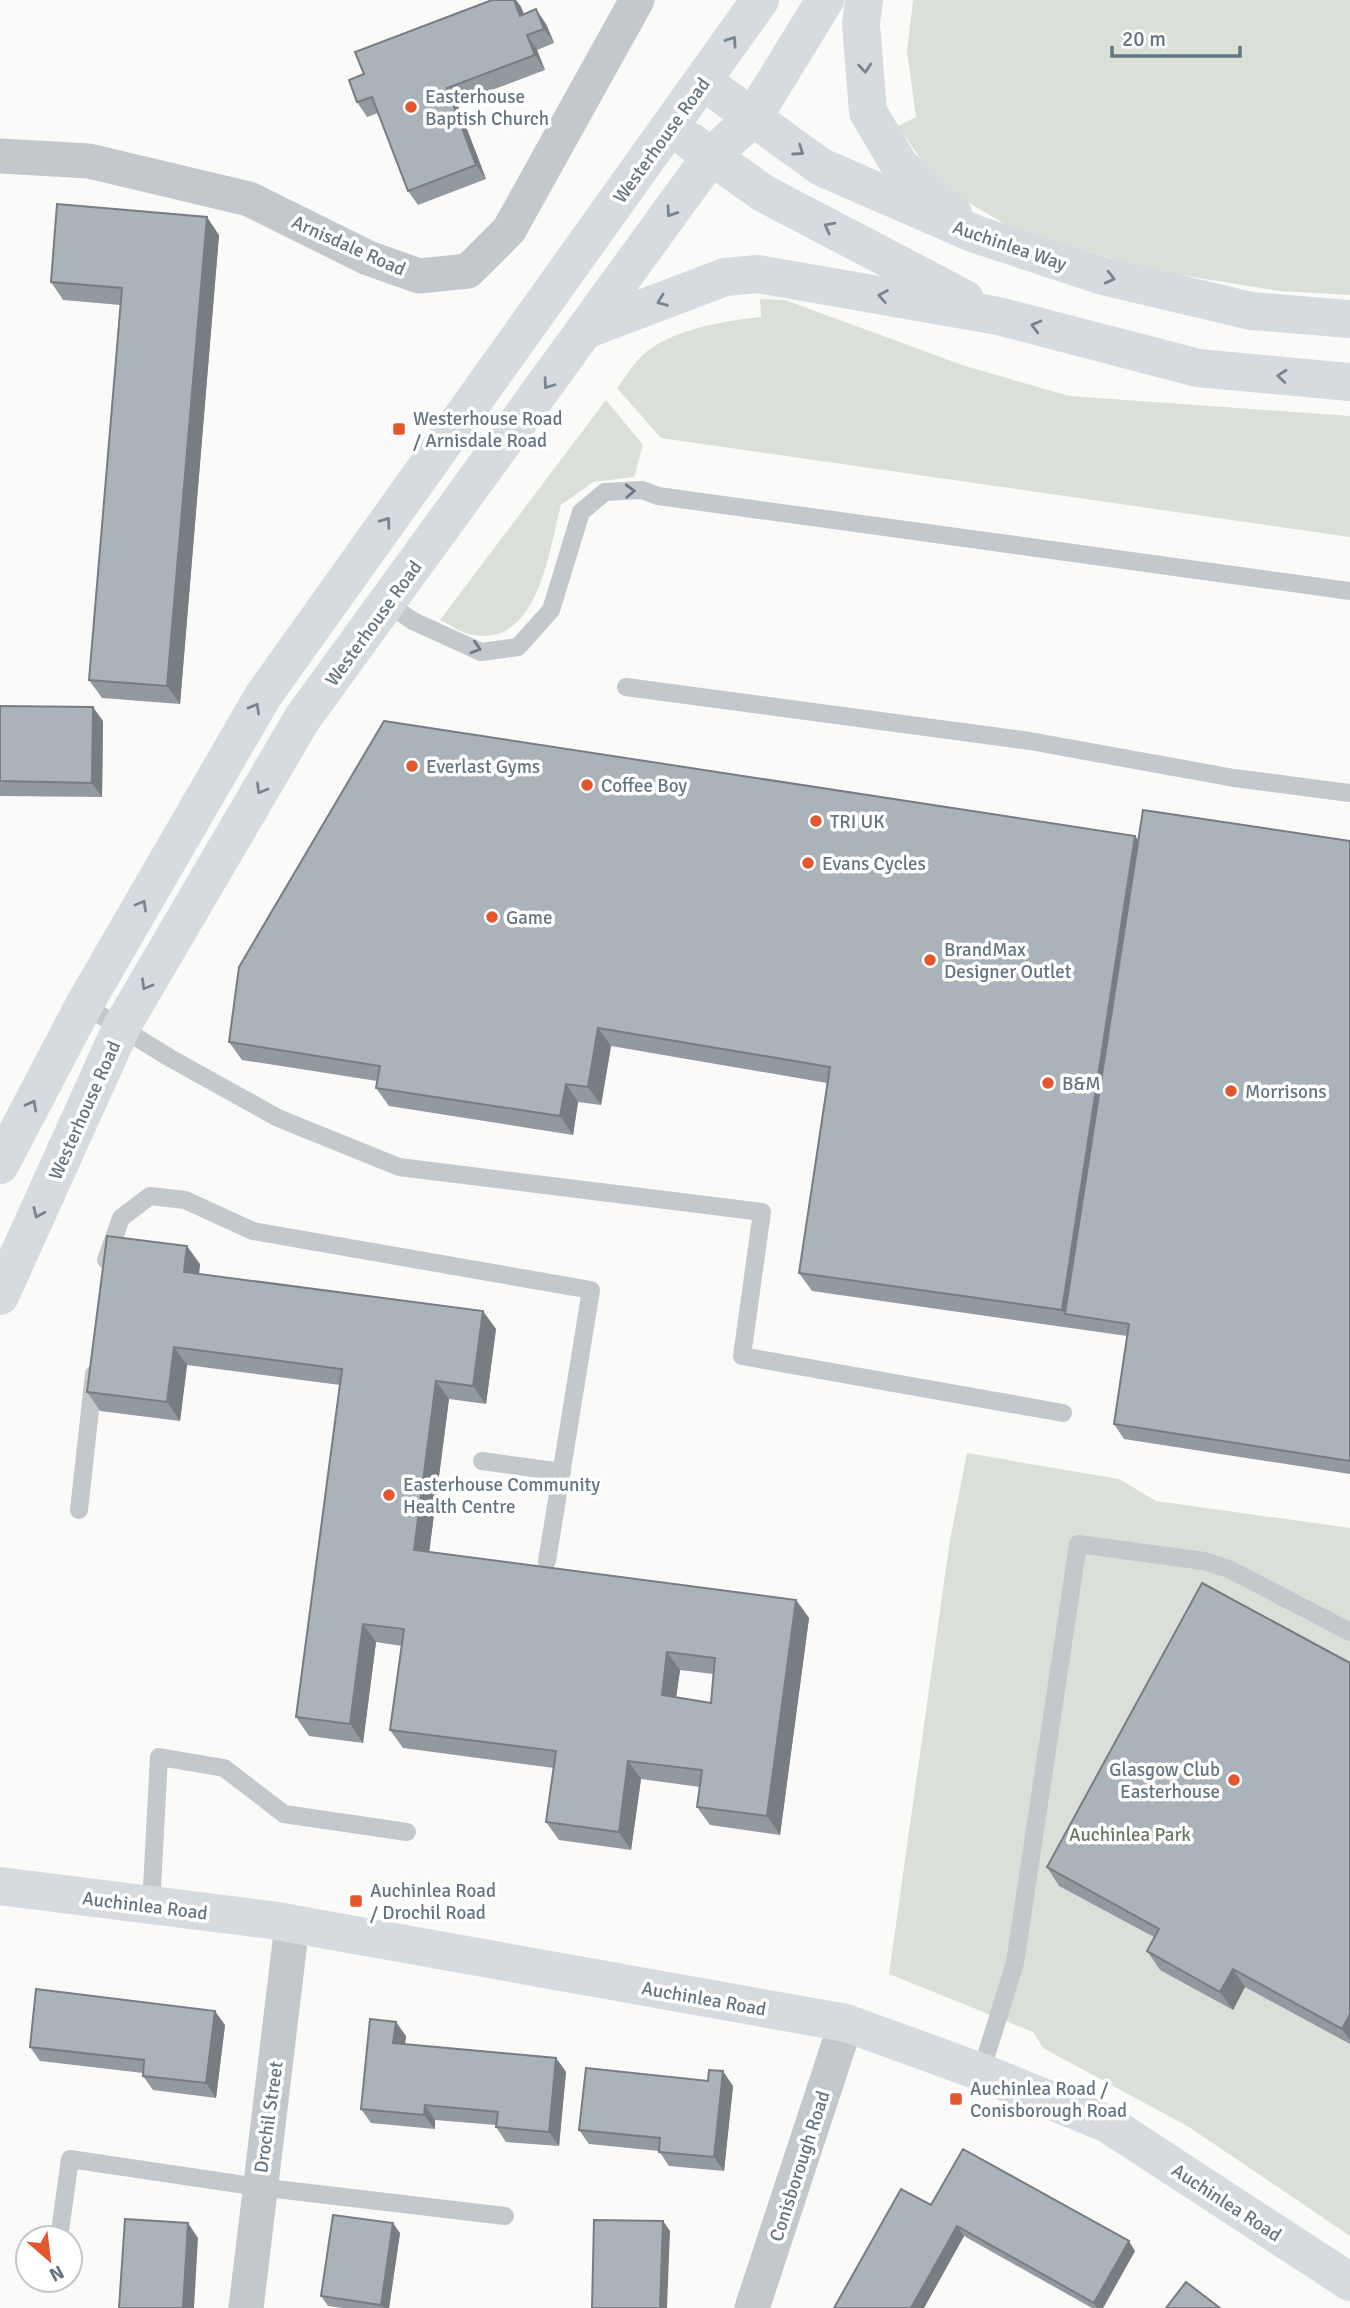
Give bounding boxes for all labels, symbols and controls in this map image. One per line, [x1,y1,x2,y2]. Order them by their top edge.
scale bar [1112,14,1240,58]
text: 20 m [1122,26,1166,52]
one-way arrow [724,36,736,49]
one-way arrow [857,63,872,74]
street label: Westerhouse Road [608,73,715,208]
place label: Easterhouse Baptish Church [425,85,549,131]
marker: Easterhouse Baptish Church [403,99,419,115]
one-way arrow [791,143,804,155]
one-way arrow [667,204,679,217]
street label: Arnisdale Road [288,210,409,282]
street label: Auchinlea Way [949,215,1070,277]
one-way arrow [824,222,836,236]
one-way arrow [1104,270,1116,284]
one-way arrow [877,289,889,304]
one-way arrow [656,293,668,307]
one-way arrow [1030,320,1042,334]
one-way arrow [1276,369,1287,384]
one-way arrow [543,376,556,389]
place label: Westerhouse Road / Arnisdale Road [413,407,563,453]
marker: Westerhouse Road / Arnisdale Road [391,421,407,437]
one-way arrow [625,483,636,498]
one-way arrow [378,517,391,530]
street label: Westerhouse Road [320,556,427,691]
one-way arrow [469,640,481,654]
one-way arrow [247,703,260,716]
place label: Everlast Gyms [426,755,540,779]
marker: Everlast Gyms [404,758,420,774]
place label: Coffee Boy [601,774,687,798]
marker: Coffee Boy [579,777,595,793]
one-way arrow [256,782,269,795]
place label: TRI UK [830,810,885,834]
marker: TRI UK [808,813,824,829]
place label: Evans Cycles [822,852,926,876]
marker: Evans Cycles [800,855,816,871]
one-way arrow [134,900,147,913]
place label: Game [506,906,553,930]
marker: Game [484,909,500,925]
place label: BrandMax Designer Outlet [944,938,1072,984]
marker: BrandMax Designer Outlet [922,952,938,968]
one-way arrow [141,978,154,991]
street label: Westerhouse Road [44,1037,126,1184]
place label: B&M [1062,1072,1101,1096]
marker: B&M [1040,1075,1056,1091]
place label: Morrisons [1245,1080,1327,1104]
marker: Morrisons [1223,1083,1239,1099]
one-way arrow [24,1099,37,1112]
one-way arrow [32,1206,46,1218]
place label: Easterhouse Community Health Centre [403,1473,600,1519]
marker: Easterhouse Community Health Centre [381,1487,397,1503]
place label: Glasgow Club Easterhouse [1109,1758,1220,1804]
marker: Glasgow Club Easterhouse [1226,1772,1242,1788]
park label: Auchinlea Park [1069,1823,1191,1847]
place label: Auchinlea Road / Drochil Road [370,1879,496,1925]
street label: Auchinlea Road [81,1886,209,1926]
marker: Auchinlea Road / Drochil Road [348,1893,364,1909]
street label: Auchinlea Road [640,1976,768,2022]
street label: Drochil Street [249,2059,289,2175]
place label: Auchinlea Road / Conisborough Road [970,2077,1127,2123]
street label: Conisborough Road [764,2088,836,2245]
marker: Auchinlea Road / Conisborough Road [948,2091,964,2107]
street label: Auchinlea Road [1167,2158,1286,2247]
north arrow [14,2224,84,2294]
text: N [45,2259,68,2287]

